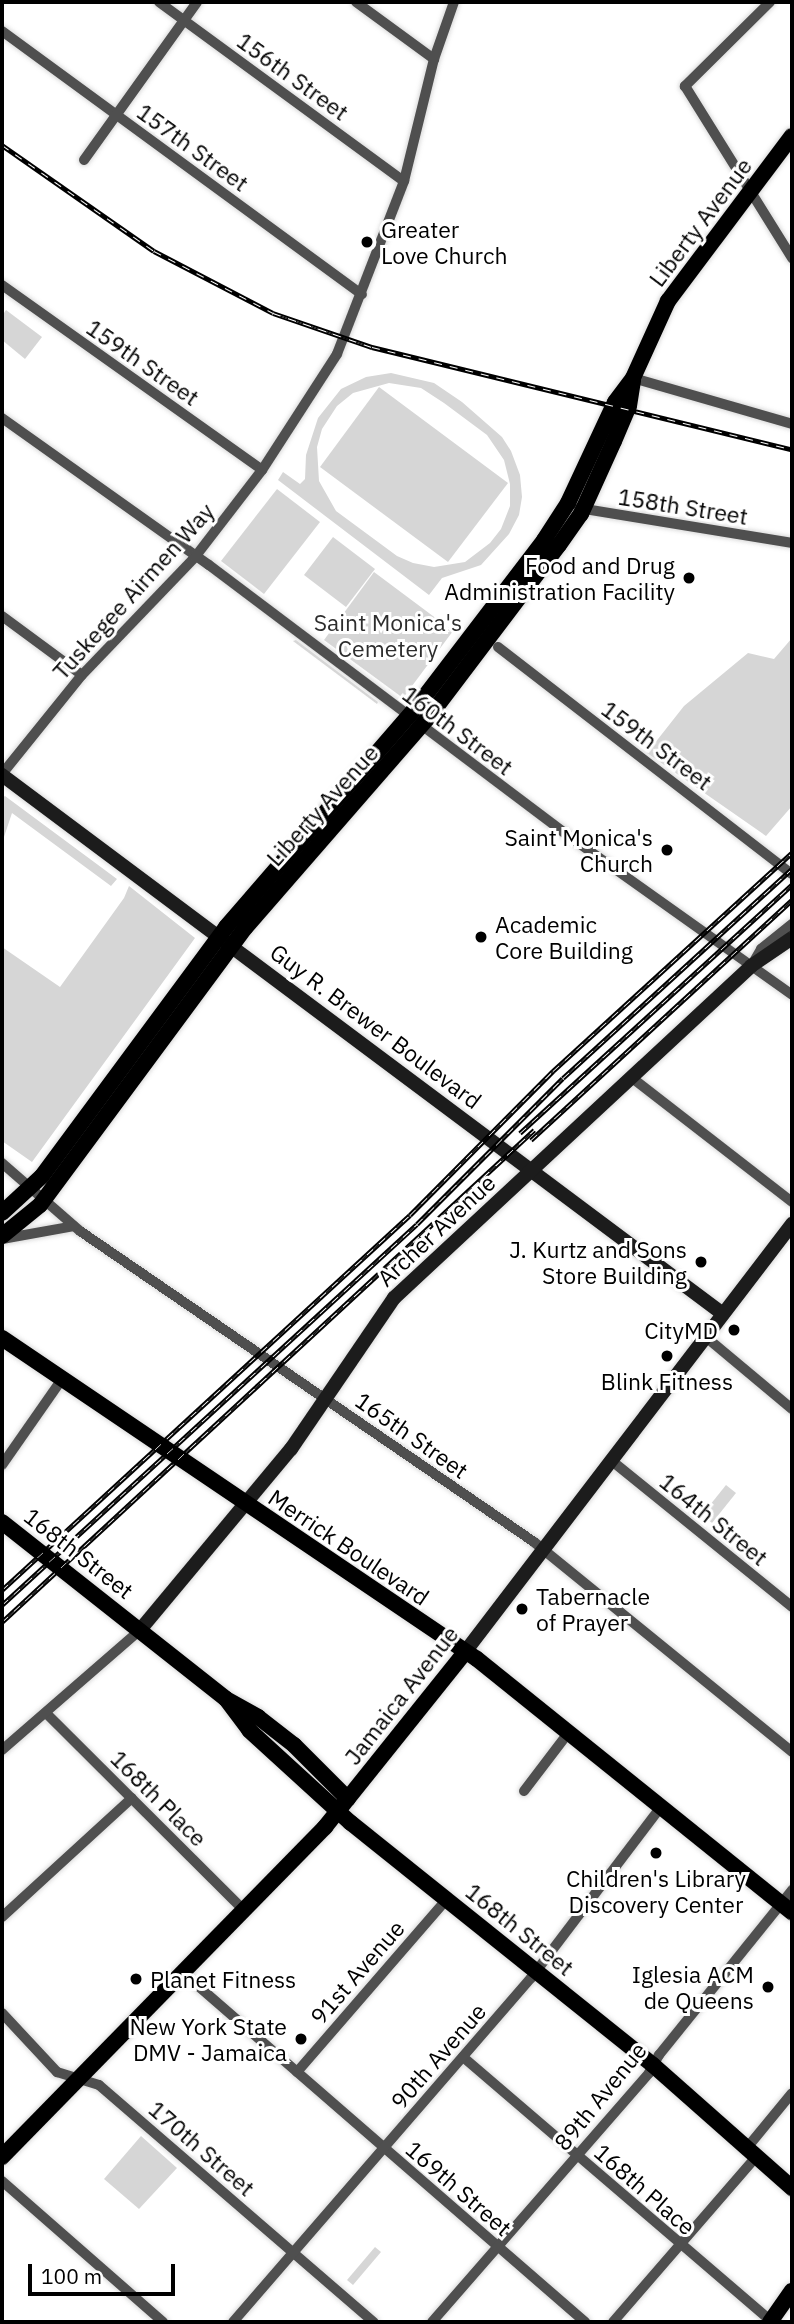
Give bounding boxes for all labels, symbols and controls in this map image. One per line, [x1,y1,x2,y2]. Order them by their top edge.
street label: 156th Street [232,26,354,126]
street label: 157th Street [132,97,254,197]
street label: Liberty Avenue [643,152,757,292]
place label: Greater Love Church [381,215,508,269]
marker: Greater Love Church [359,234,375,250]
street label: 159th Street [81,313,205,411]
street label: 158th Street [616,482,750,530]
street label: Tuskegee Airmen Way [47,497,219,685]
place label: Food and Drug Administration Facility [444,551,675,605]
marker: Food and Drug Administration Facility [681,570,697,586]
park label: Saint Monica's Cemetery [314,608,462,662]
street label: 160th Street [397,680,519,780]
street label: 159th Street [596,695,718,795]
street label: Liberty Avenue [260,739,384,871]
place label: Saint Monica's Church [504,823,653,877]
marker: Saint Monica's Church [659,842,675,858]
place label: Academic Core Building [495,910,633,964]
marker: Academic Core Building [473,929,489,945]
street label: Guy R. Brewer Boulevard [265,938,487,1114]
street label: Archer Avenue [371,1168,501,1292]
place label: J. Kurtz and Sons Store Building [509,1235,687,1289]
marker: J. Kurtz and Sons Store Building [693,1254,709,1270]
place label: CityMD [644,1316,718,1344]
marker: CityMD [724,1320,744,1340]
marker: Blink Fitness [659,1348,675,1364]
place label: Blink Fitness [601,1367,733,1395]
street label: 165th Street [350,1386,474,1484]
street label: 164th Street [654,1467,774,1571]
street label: Merrick Boulevard [263,1483,435,1611]
street label: 168th Street [19,1502,139,1604]
place label: Tabernacle of Prayer [536,1582,650,1636]
marker: Tabernacle of Prayer [514,1601,530,1617]
street label: Jamaica Avenue [338,1620,464,1770]
street label: 168th Place [105,1744,213,1852]
marker: Children's Library Discovery Center [648,1845,664,1861]
place label: Children's Library Discovery Center [566,1864,746,1918]
street label: 168th Street [460,1877,580,1981]
street label: 91st Avenue [304,1914,410,2030]
place label: Iglesia ACM de Queens [632,1960,754,2014]
place label: Planet Fitness [150,1965,296,1993]
marker: Planet Fitness [128,1971,144,1987]
marker: Iglesia ACM de Queens [760,1979,776,1995]
street label: 90th Avenue [385,1998,491,2114]
place label: New York State DMV - Jamaica [129,2012,287,2066]
marker: New York State DMV - Jamaica [293,2031,309,2047]
street label: 89th Avenue [548,2036,652,2156]
street label: 170th Street [143,2095,261,2201]
street label: 169th Street [400,2135,518,2241]
street label: 168th Place [589,2138,701,2240]
scale bar [32,2250,178,2294]
text: 100 m [41,2262,102,2290]

